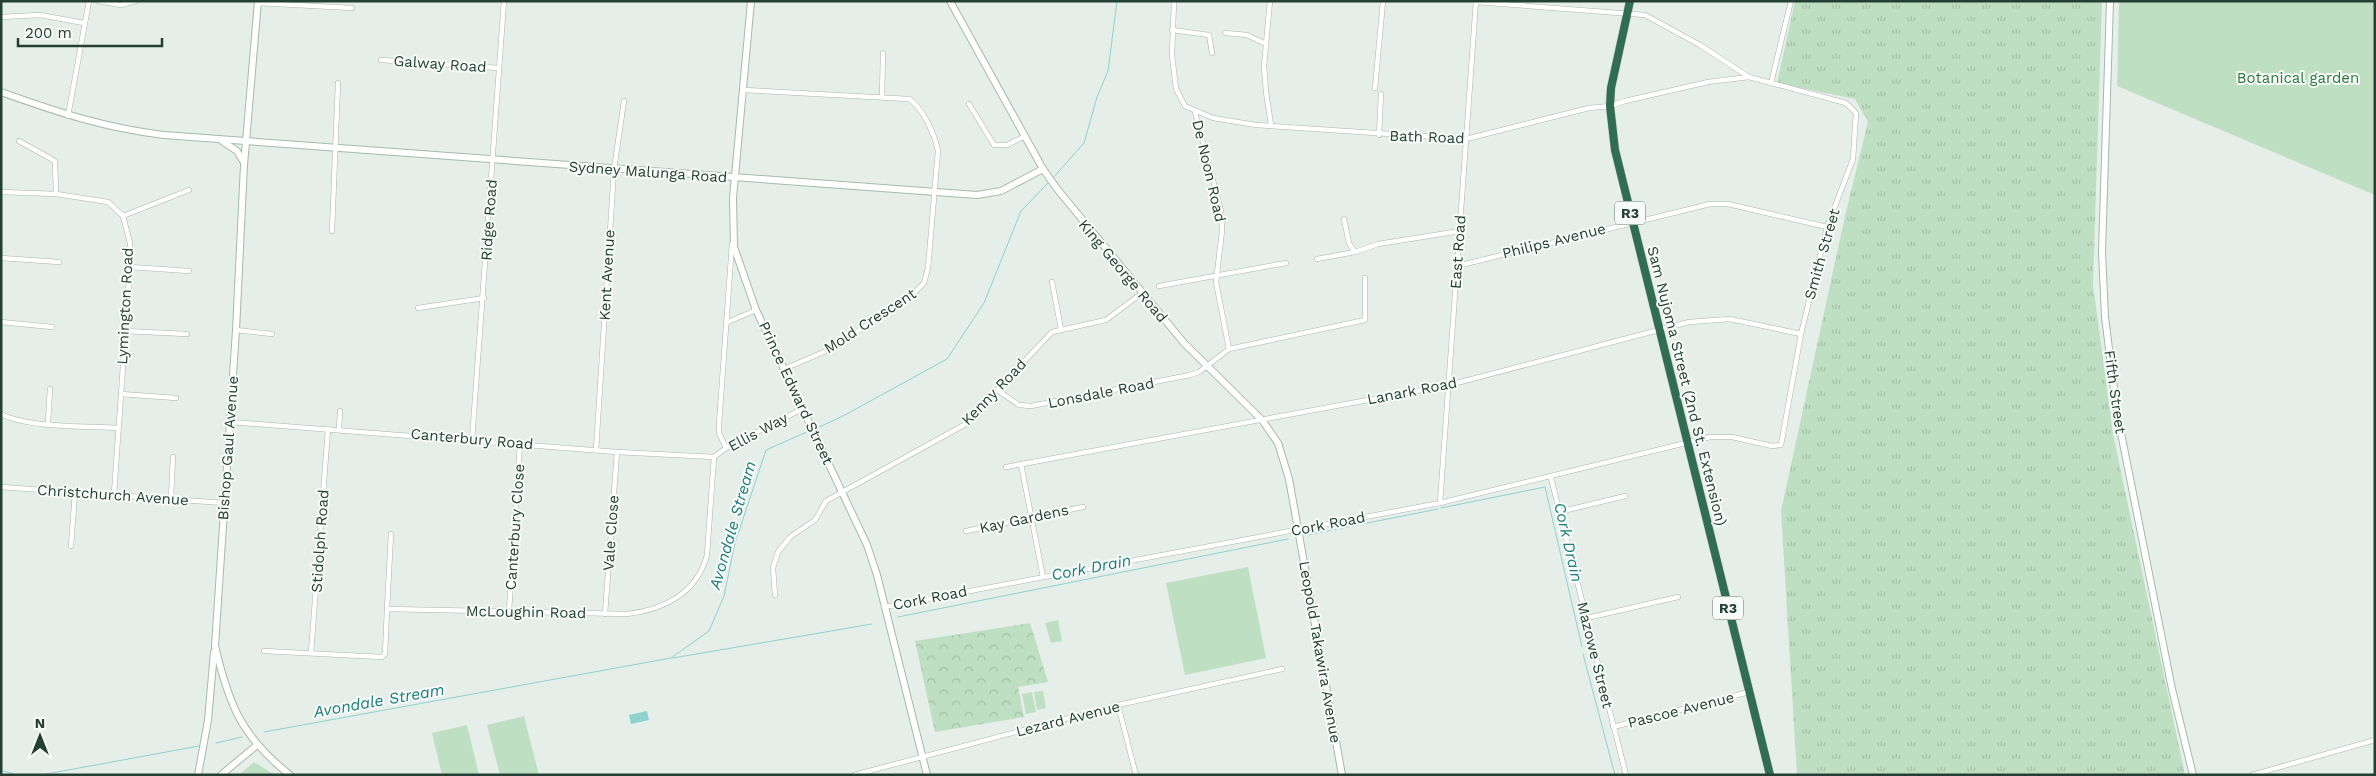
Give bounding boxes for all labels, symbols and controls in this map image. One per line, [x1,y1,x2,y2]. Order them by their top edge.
scale bar [18,15,161,47]
text: 200 m [25,24,72,42]
street label: Galway Road [393,52,487,76]
park label: Botanical garden [2237,69,2359,87]
street label: De Noon Road [1188,118,1230,224]
street label: Bath Road [1389,127,1465,147]
street label: Sydney Malunga Road [568,157,728,187]
street label: Ridge Road [477,179,501,261]
road number: R3 [1615,202,1645,224]
street label: Smith Street [1800,206,1844,302]
street label: East Road [1446,214,1470,290]
street label: King George Road [1075,216,1171,326]
street label: Philips Avenue [1500,219,1608,263]
street label: Kent Avenue [596,229,618,321]
street label: Sam Nujoma Street (2nd St. Extension) [1643,244,1731,528]
street label: Lymington Road [113,247,137,365]
street label: Mold Crescent [821,284,920,357]
street label: Prince Edward Street [755,319,837,468]
street label: Fifth Street [2100,349,2130,436]
street label: Kenny Road [958,355,1030,429]
street label: Lanark Road [1365,373,1459,409]
street label: Lonsdale Road [1046,374,1156,412]
street label: Bishop Gaul Avenue [214,375,242,521]
street label: Ellis Way [725,409,791,455]
street label: Canterbury Road [410,425,534,453]
water label: Avondale Stream [705,459,760,592]
street label: Canterbury Close [502,463,528,591]
street label: Christchurch Avenue [37,481,189,509]
street label: Stidolph Road [307,489,333,593]
street label: Vale Close [599,494,623,572]
street label: Kay Gardens [978,501,1070,537]
water label: Cork Drain [1550,501,1587,584]
street label: Cork Road [1289,508,1367,540]
water label: Cork Drain [1050,550,1133,585]
street label: Leopold Takawira Avenue [1295,560,1345,744]
street label: Cork Road [891,582,969,614]
road number: R3 [1713,596,1743,620]
street label: Mazowe Street [1573,600,1617,711]
street label: McLoughin Road [466,602,586,622]
water label: Avondale Stream [311,680,446,722]
street label: Pascoe Avenue [1626,688,1736,732]
street label: Lezard Avenue [1014,697,1122,741]
north arrow [15,711,65,761]
text: N [35,715,45,731]

